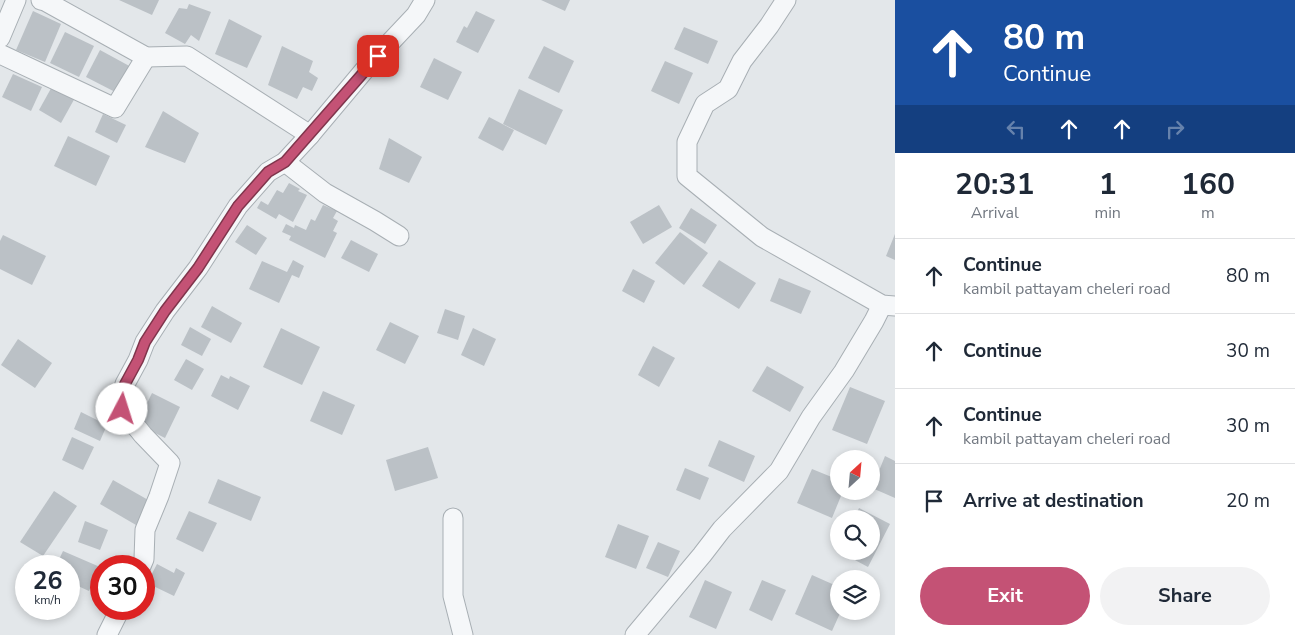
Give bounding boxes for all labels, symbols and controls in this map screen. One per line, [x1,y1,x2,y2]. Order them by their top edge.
text: 80 m [1003,14,1085,61]
icon: ahead [920,20,985,85]
pin [357,35,399,77]
icon: arrive [364,42,392,70]
text: Continue [1003,59,1091,89]
icon: left [1002,115,1030,143]
icon: ahead [1055,115,1083,143]
icon: ahead [1108,115,1136,143]
icon: right [1161,115,1189,143]
text: 20:31 [955,164,1034,205]
text: 1 [1099,164,1117,205]
text: 160 [1181,164,1235,205]
text: Arrival [971,202,1019,224]
text: min [1094,202,1121,224]
text: m [1201,202,1215,224]
text: Continue [963,252,1042,278]
icon: ahead [920,262,948,290]
text: 80 m [1226,263,1270,289]
text: kambil pattayam cheleri road [963,278,1171,300]
icon: ahead [920,337,948,365]
text: Continue [963,338,1042,364]
text: 30 m [1226,338,1270,364]
position arrow [95,382,147,434]
text: Continue [963,402,1042,428]
icon: ahead [920,412,948,440]
text: 30 m [1226,413,1270,439]
text: kambil pattayam cheleri road [963,428,1171,450]
north arrow [830,450,880,500]
map controls [830,450,880,620]
icon: arrive [920,487,948,515]
text: Arrive at destination [963,488,1144,514]
text: 20 m [1226,488,1270,514]
button: search [830,510,880,560]
speed limit sign: 30 [90,555,155,620]
text: 26 [32,564,63,598]
button: Exit [920,567,1090,625]
button: Share [1100,567,1270,625]
button: layers [830,570,880,620]
text: km/h [34,592,61,608]

